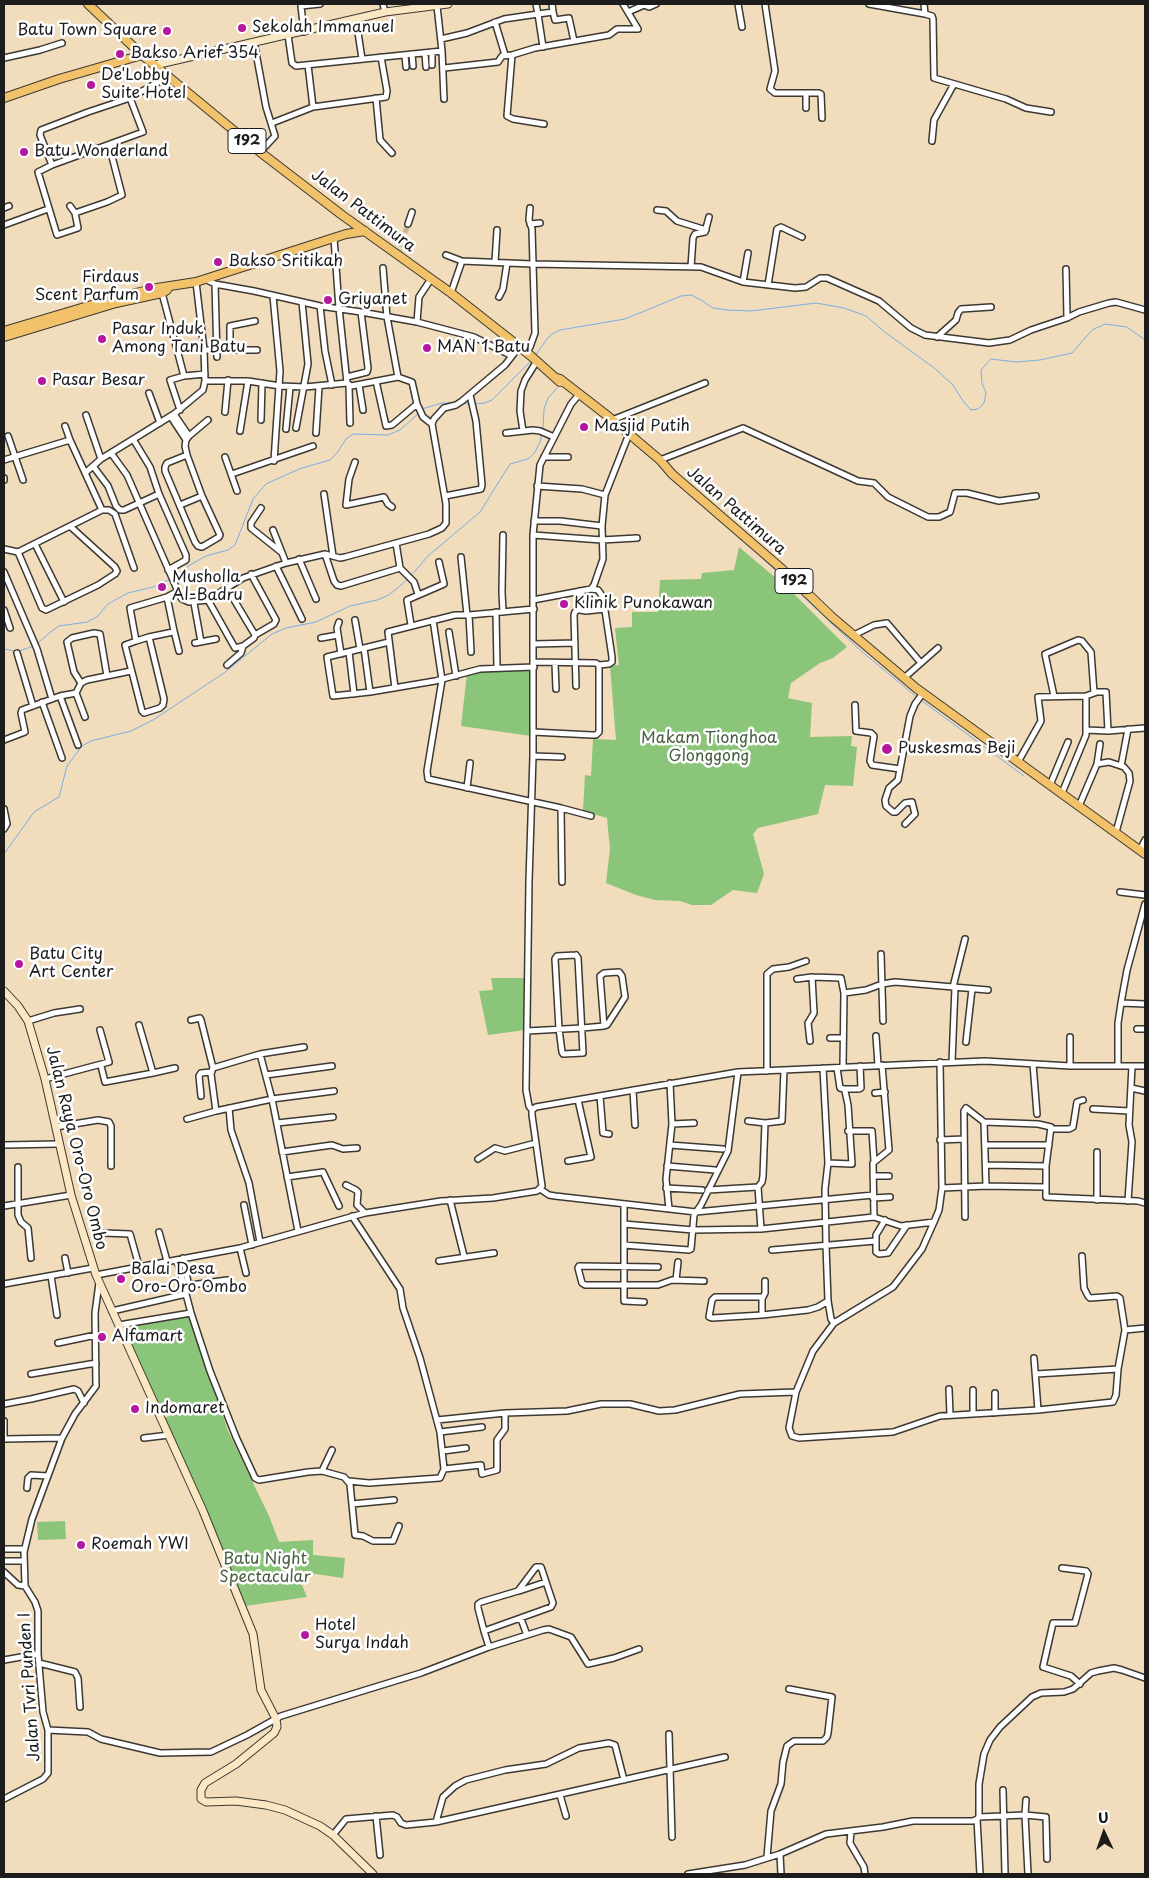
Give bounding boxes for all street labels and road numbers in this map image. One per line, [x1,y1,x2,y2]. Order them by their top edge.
road number: 192 [228,128,266,154]
street label: Jalan Pattimura [307,166,419,256]
street label: Jalan Pattimura [682,463,790,559]
road number: 192 [775,568,813,594]
street label: Jalan Raya Oro-Oro Ombo [41,1044,111,1252]
street label: Jalan Tvri Punden I [15,1612,45,1762]

